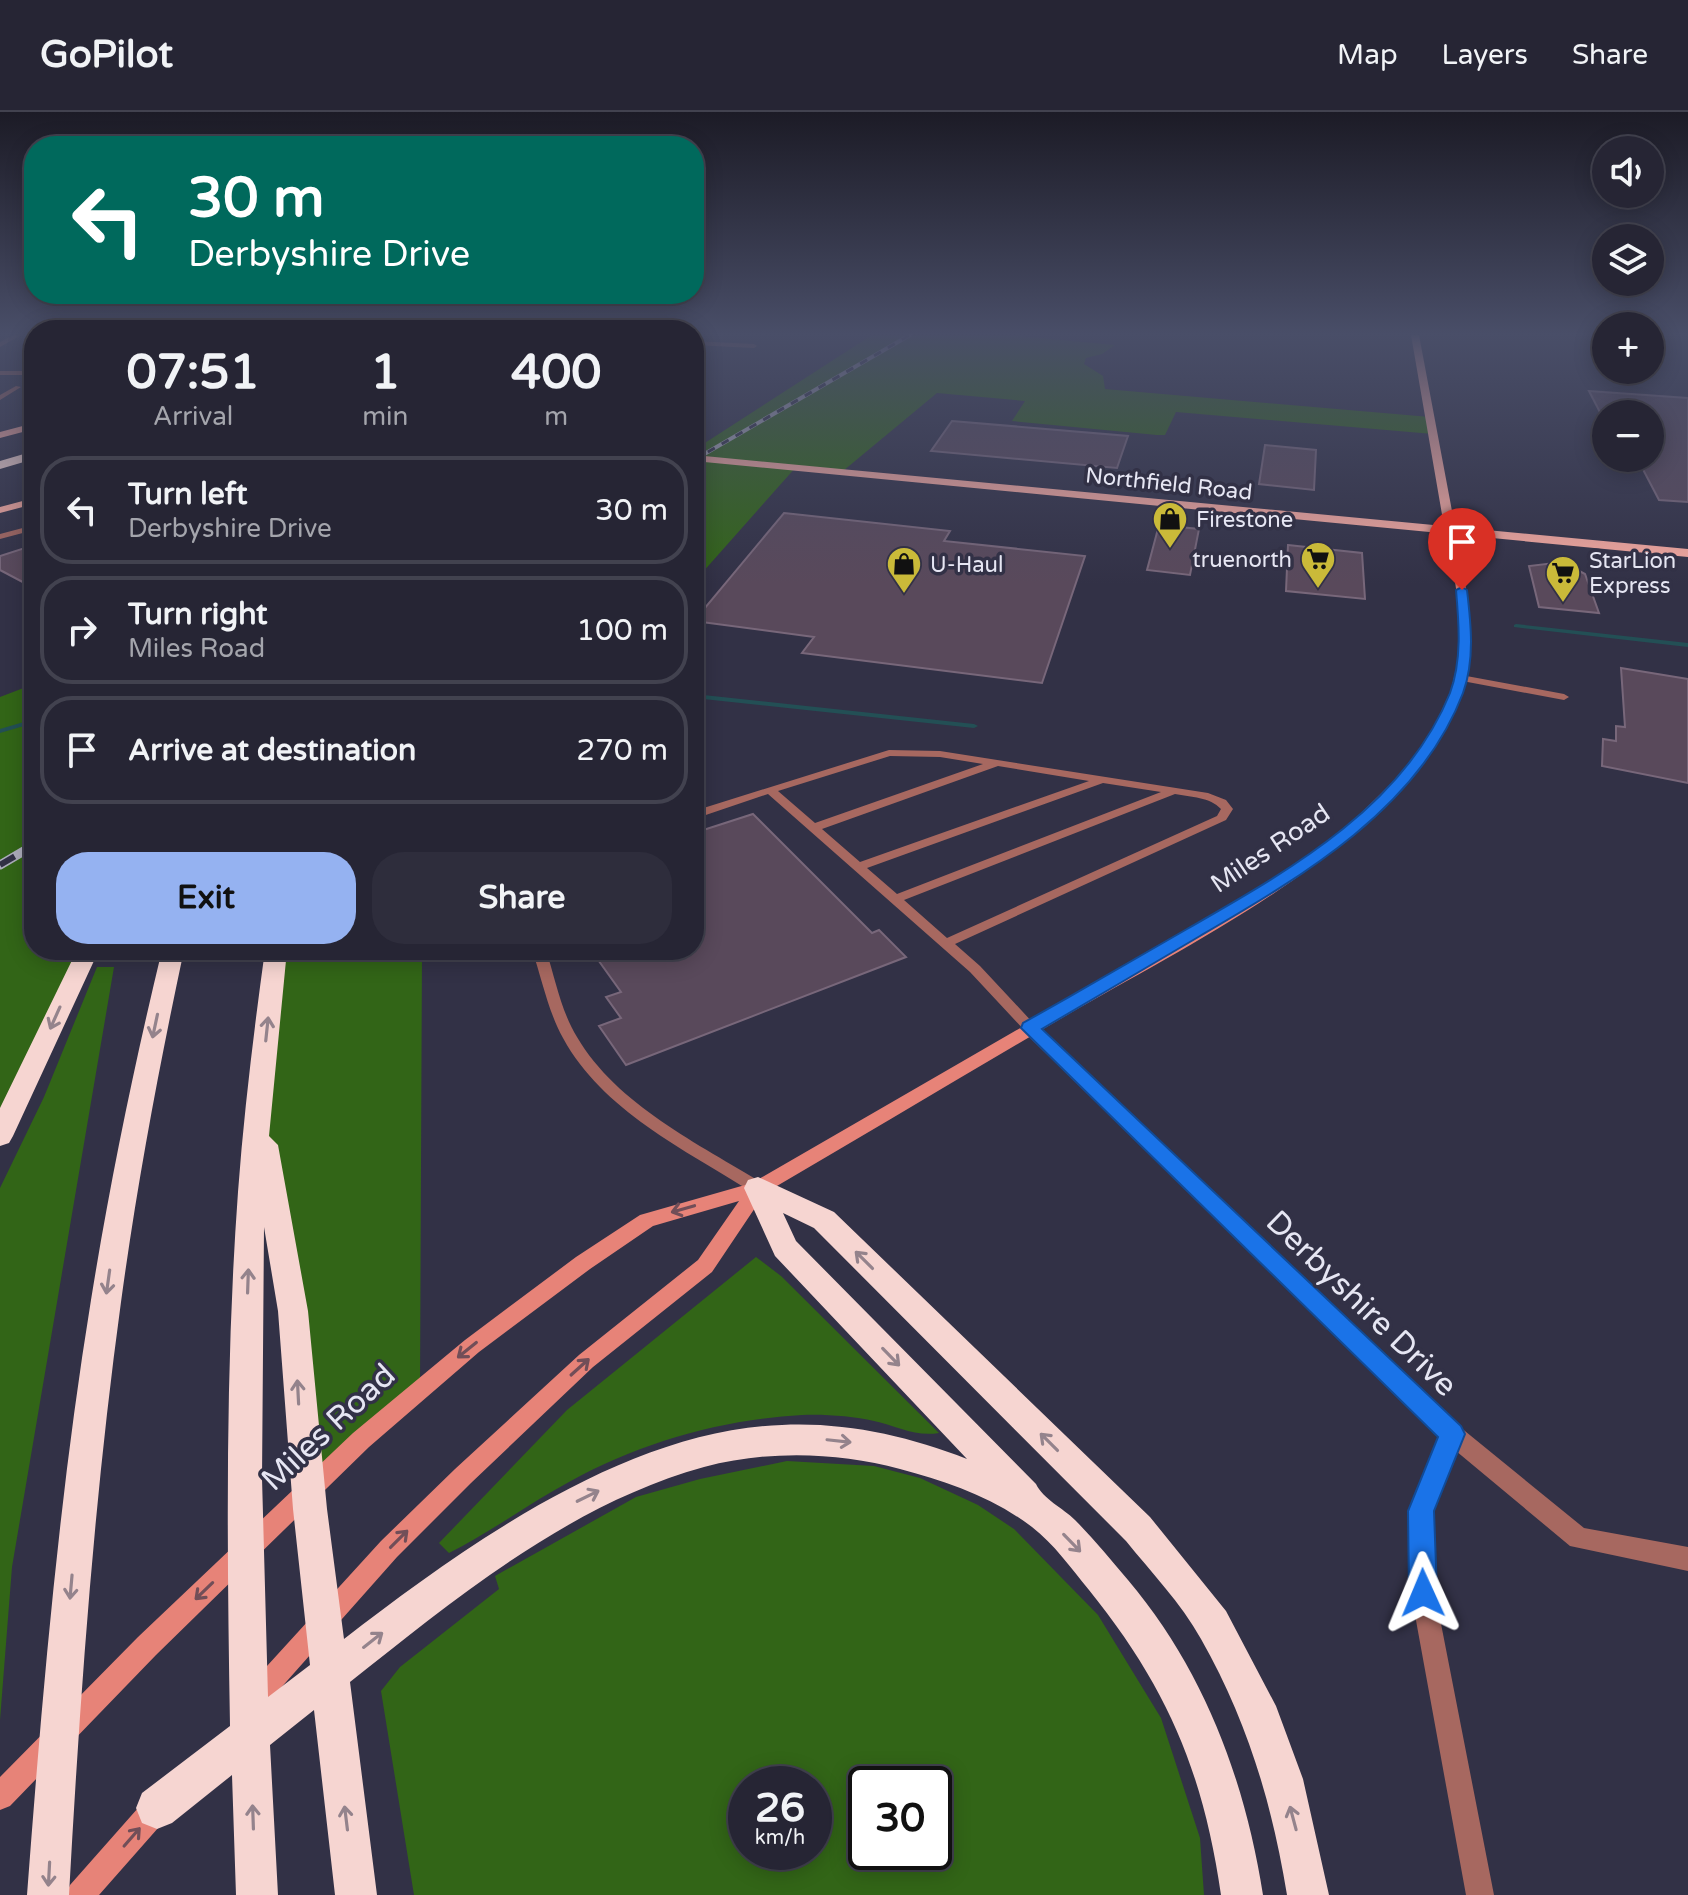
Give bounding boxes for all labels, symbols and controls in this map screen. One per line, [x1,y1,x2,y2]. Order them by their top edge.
text: GoPilot [40,32,173,78]
text: Map [1337,38,1398,72]
text: Layers [1442,38,1528,72]
text: Share [1572,38,1648,72]
map controls [1592,136,1664,472]
button: sound [1592,136,1664,208]
text: 30 m [188,165,324,232]
icon: left [56,168,160,272]
button: layers [1592,224,1664,296]
text: Derbyshire Drive [188,233,470,276]
button: + [1592,312,1664,384]
text: 07:51 [127,344,260,402]
text: 1 [370,344,400,402]
text: 400 [511,344,601,402]
button: − [1592,400,1664,472]
text: Arrival [153,401,233,432]
text: min [362,401,408,432]
text: m [544,401,568,432]
street label: Northfield Road [1084,462,1254,506]
text: Turn left [128,476,247,513]
icon: left [60,488,104,532]
text: 30 m [595,492,668,529]
shop icon: Firestone [1151,500,1189,550]
place label: Firestone [1196,507,1293,533]
pin [1428,508,1496,590]
text: Derbyshire Drive [128,513,332,544]
icon: arrive [1440,520,1484,564]
supermarket icon: truenorth [1299,540,1337,590]
shop icon: U-Haul [885,545,923,595]
place label: truenorth [1192,547,1292,573]
place label: StarLion Express [1589,548,1676,599]
place label: U-Haul [930,552,1003,578]
supermarket icon: StarLion Express [1544,554,1582,604]
text: Turn right [128,596,268,633]
icon: right [60,608,104,652]
text: 100 m [576,612,668,649]
text: Miles Road [128,633,265,664]
icon: arrive [60,728,104,772]
text: Arrive at destination [128,732,416,769]
text: 270 m [576,732,668,769]
street label: Miles Road [1205,797,1336,900]
button: Exit [56,852,356,944]
button: Share [372,852,672,944]
one-way arrow [47,1005,62,1030]
one-way arrow [147,1013,162,1038]
one-way arrow [259,1017,274,1043]
one-way arrow [670,1203,696,1218]
street label: Derbyshire Drive [1258,1203,1465,1404]
one-way arrow [854,1250,874,1269]
one-way arrow [100,1268,115,1294]
one-way arrow [241,1268,256,1295]
one-way arrow [457,1342,478,1359]
one-way arrow [881,1347,900,1367]
street label: Miles Road [254,1356,403,1499]
one-way arrow [570,1358,590,1376]
one-way arrow [290,1379,305,1406]
one-way arrow [1040,1433,1059,1452]
one-way arrow [825,1434,852,1449]
one-way arrow [576,1487,600,1503]
one-way arrow [389,1530,408,1549]
one-way arrow [1062,1533,1081,1552]
position arrow [1381,1551,1465,1635]
one-way arrow [63,1573,78,1600]
one-way arrow [195,1581,214,1600]
one-way arrow [362,1632,383,1649]
speed limit sign: 30 [848,1766,952,1870]
text: 26 [755,1784,805,1832]
one-way arrow [246,1804,261,1831]
one-way arrow [339,1805,354,1831]
one-way arrow [1285,1806,1300,1832]
text: km/h [755,1826,805,1850]
one-way arrow [123,1827,141,1847]
one-way arrow [41,1860,56,1887]

